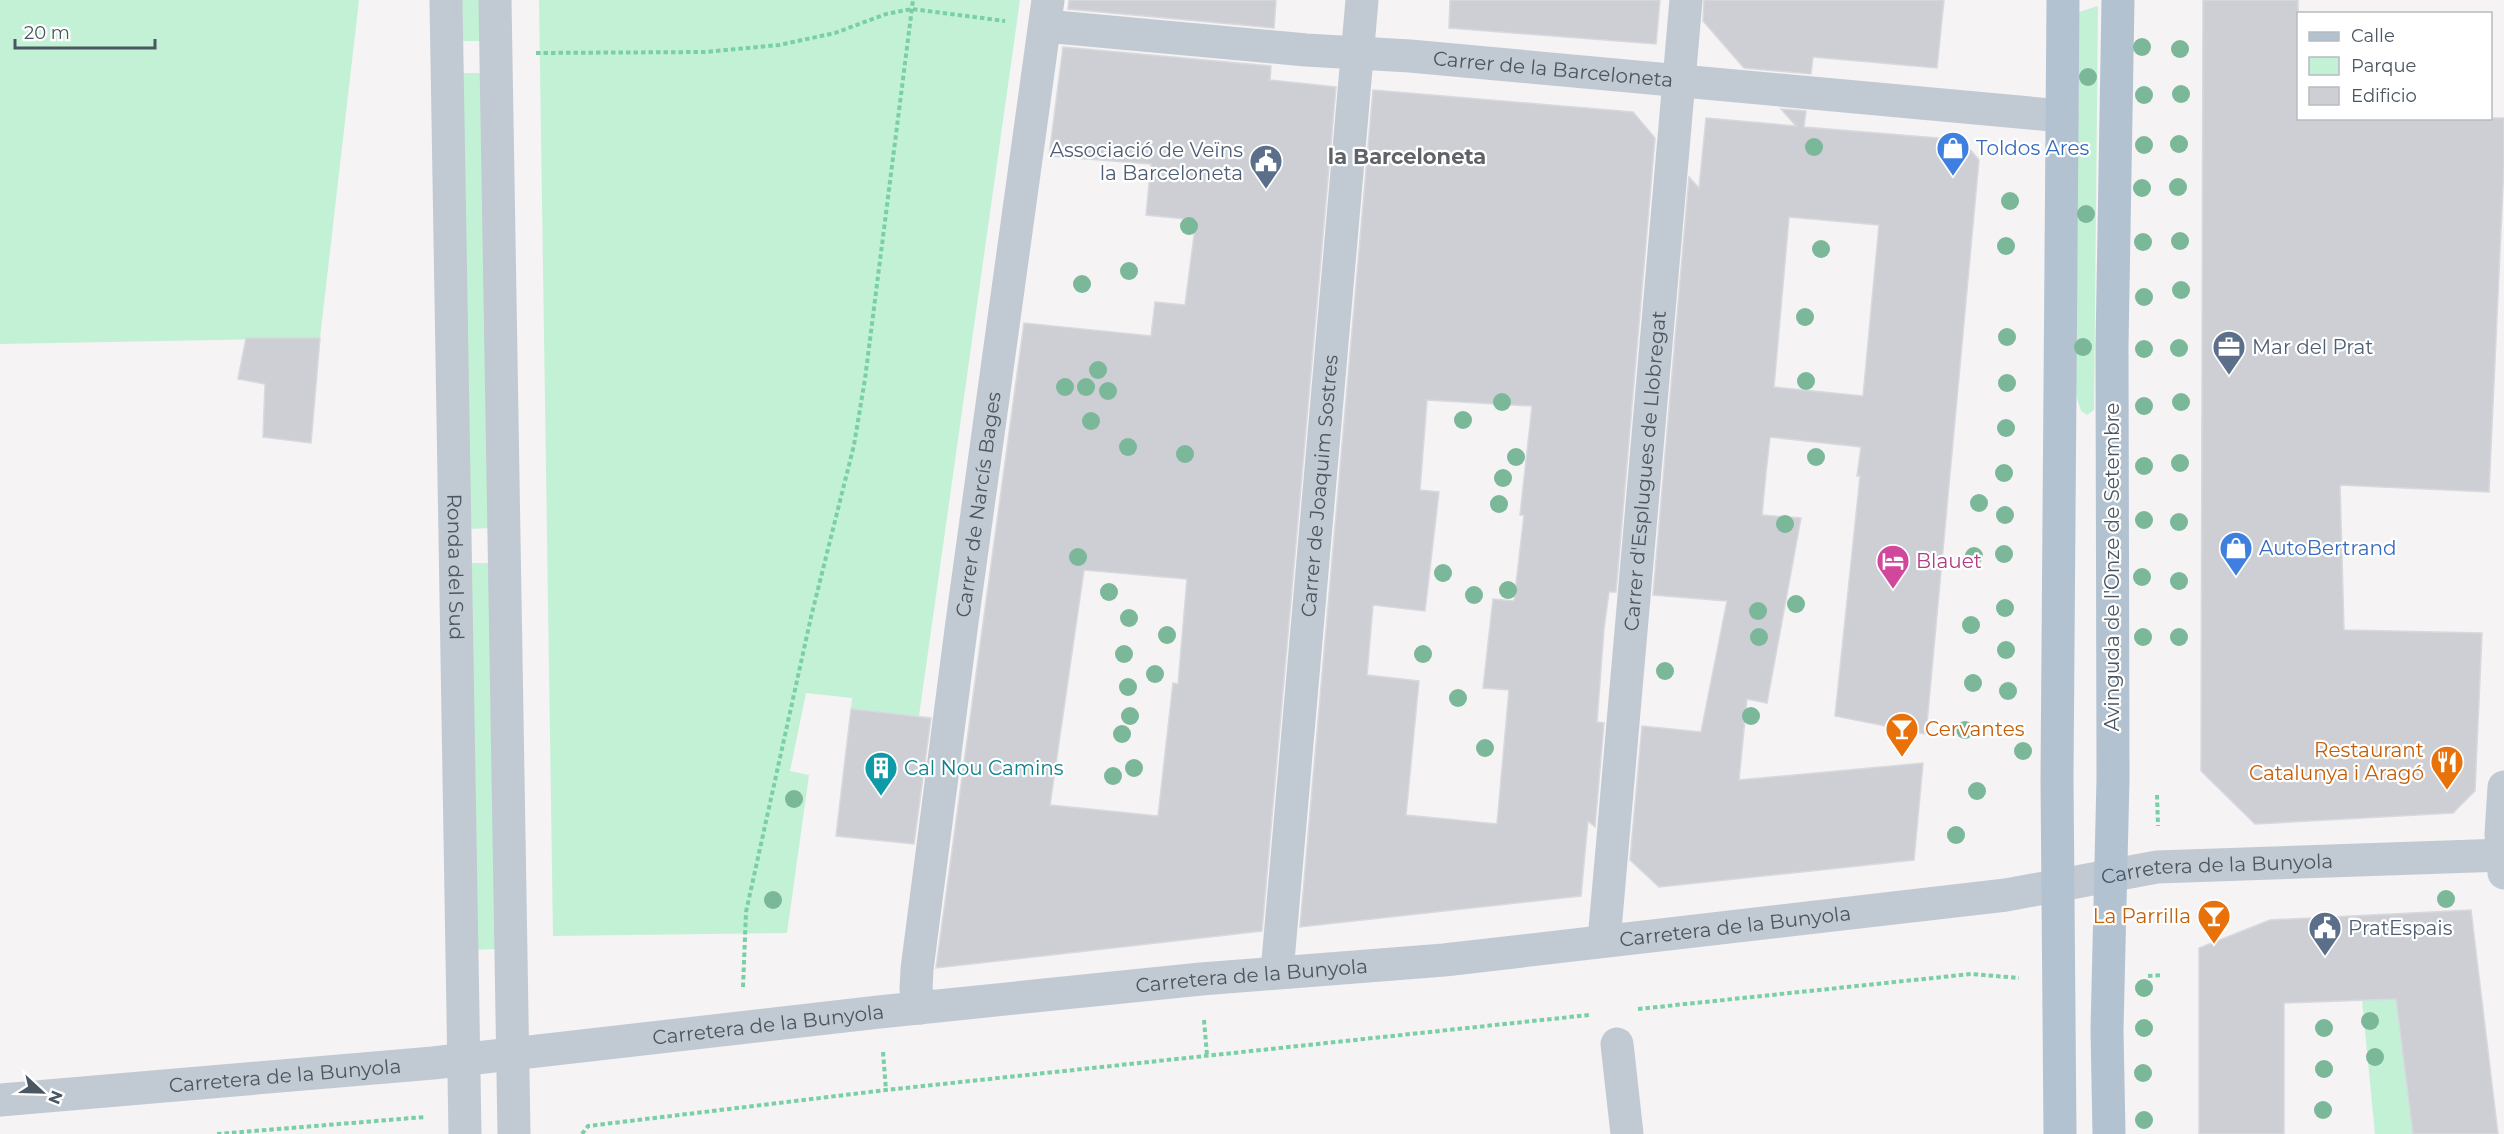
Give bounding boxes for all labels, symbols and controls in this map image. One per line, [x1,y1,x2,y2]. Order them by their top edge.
scale bar [15,12,154,50]
legend [2297,12,2492,120]
text: 20 m [24,22,70,44]
text: Calle [2351,25,2395,47]
street label: Carrer de la Barceloneta [1432,46,1674,92]
text: Parque [2351,55,2417,77]
text: Edificio [2351,85,2417,107]
shop icon: Toldos Ares [1935,130,1971,177]
place label: Toldos Ares [1976,136,2090,160]
place label: Associació de Veïns la Barceloneta [1050,138,1243,185]
public building icon: Associació de Veïns la Barceloneta [1248,143,1284,190]
district label: la Barceloneta [1328,144,1486,169]
street label: Carrer d'Esplugues de Llobregat [1619,309,1671,632]
office icon: Mar del Prat [2211,329,2247,376]
place label: Mar del Prat [2252,335,2373,359]
street label: Carrer de Joaquim Sostres [1296,353,1343,618]
street label: Carrer de Narcís Bages [951,390,1006,619]
street label: Avinguda de l'Onze de Setembre [2100,403,2124,731]
street label: Ronda del Sud [442,493,469,641]
shop icon: AutoBertrand [2218,530,2254,577]
place label: AutoBertrand [2259,536,2397,560]
hotel icon: Blauet [1875,543,1911,590]
place label: Blauet [1916,549,1982,573]
bar icon: Cervantes [1884,711,1920,758]
place label: Cervantes [1925,717,2025,741]
place label: Restaurant Catalunya i Aragó [2249,738,2424,785]
restaurant icon: Restaurant Catalunya i Aragó [2429,744,2465,791]
building icon: Cal Nou Camins [863,750,899,797]
place label: Cal Nou Camins [904,756,1064,780]
street label: Carretera de la Bunyola [2099,849,2334,889]
bar icon: La Parrilla [2196,898,2232,945]
street label: Carretera de la Bunyola [1618,901,1852,952]
place label: La Parrilla [2093,904,2191,928]
public building icon: PratEspais [2307,910,2343,957]
place label: PratEspais [2348,916,2453,940]
street label: Carretera de la Bunyola [1134,954,1369,998]
street label: Carretera de la Bunyola [651,1000,885,1050]
street label: Carretera de la Bunyola [168,1054,402,1098]
north arrow [12,1062,72,1122]
text: N [44,1088,67,1107]

